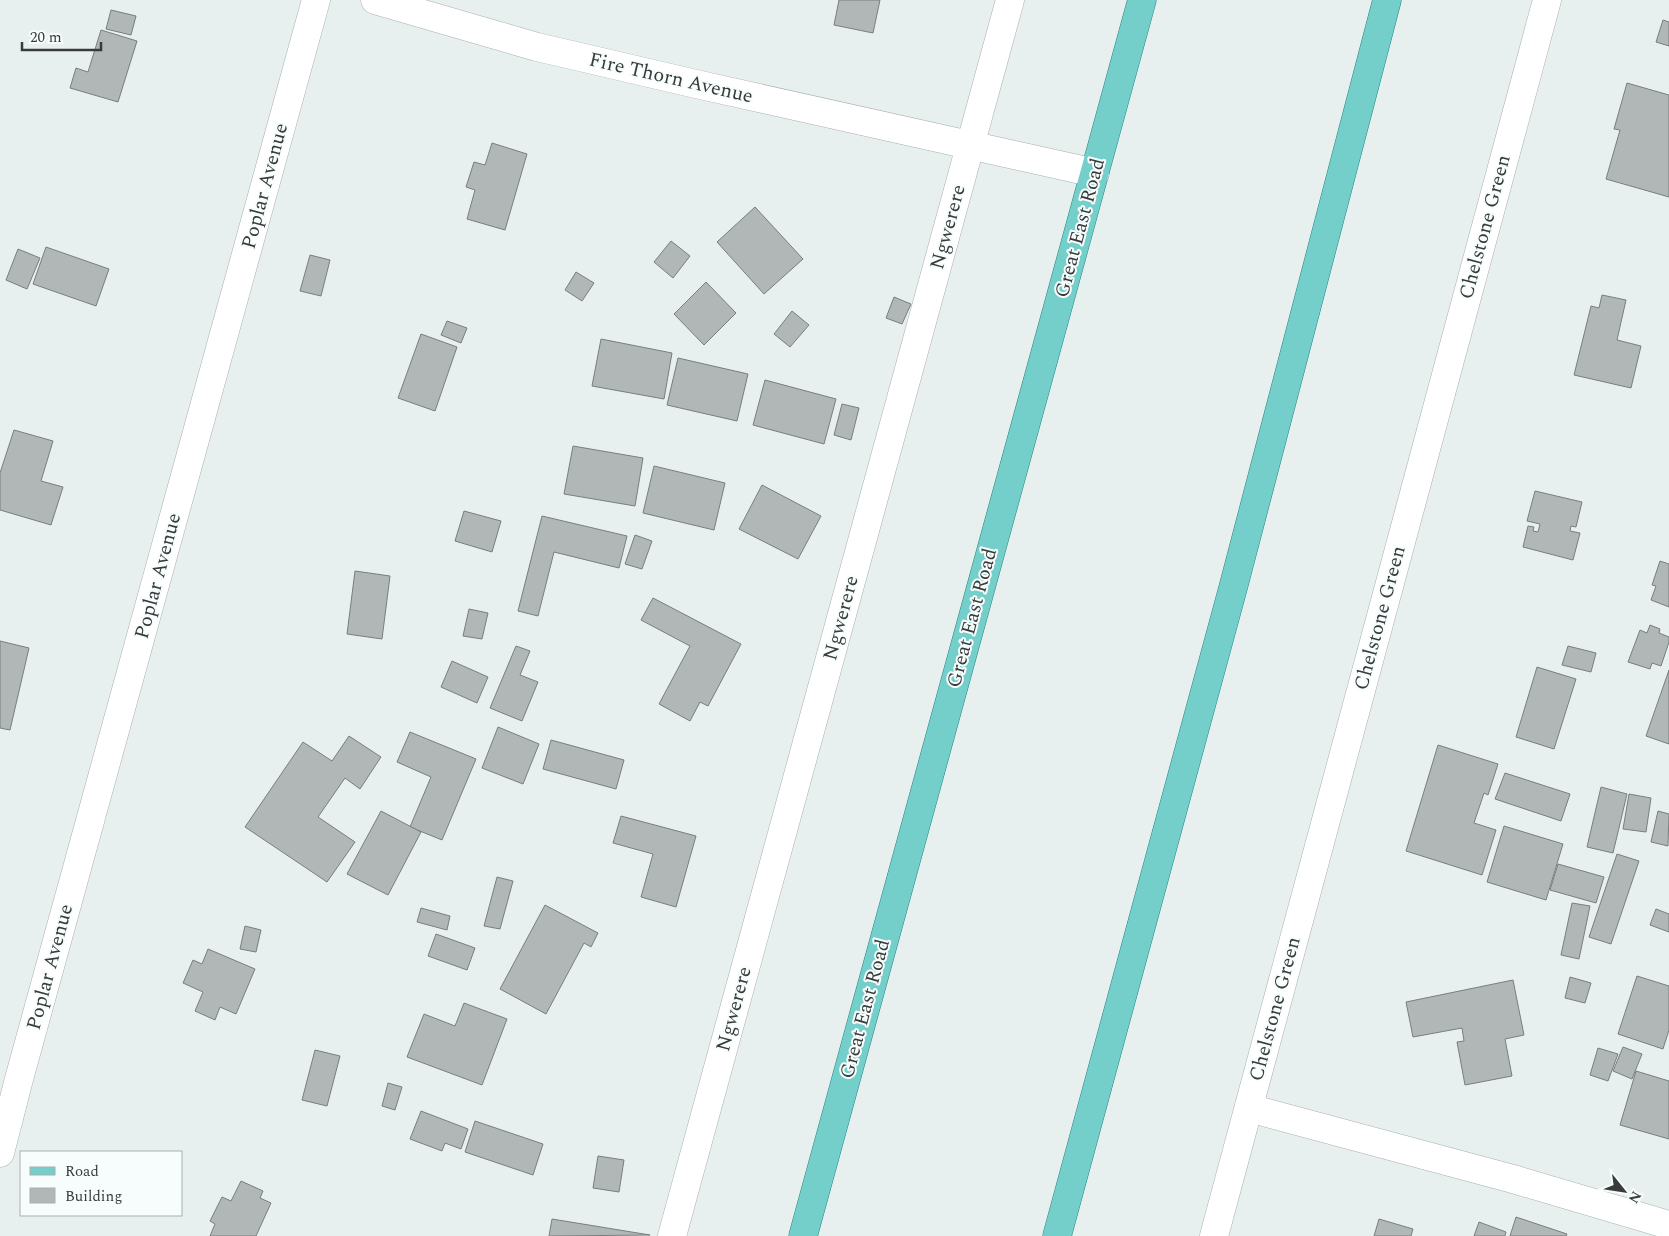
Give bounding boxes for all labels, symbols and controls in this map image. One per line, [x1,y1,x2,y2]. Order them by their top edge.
scale bar [22,20,101,52]
text: 20 m [30,26,62,49]
street label: Fire Thorn Avenue [586,45,756,111]
street label: Poplar Avenue [234,120,296,252]
street label: Chelstone Green [1451,151,1519,303]
street label: Great East Road [1047,155,1113,301]
street label: Ngwerere [922,181,974,273]
street label: Poplar Avenue [127,510,189,642]
street label: Chelstone Green [1346,542,1414,694]
street label: Great East Road [939,545,1005,691]
street label: Ngwerere [815,572,867,664]
street label: Poplar Avenue [19,901,81,1033]
street label: Chelstone Green [1241,933,1309,1085]
street label: Great East Road [832,936,898,1082]
street label: Ngwerere [708,963,760,1055]
legend [20,1151,182,1216]
text: Road [65,1160,99,1183]
north arrow [1599,1166,1649,1216]
text: Building [65,1185,122,1208]
text: N [1623,1187,1647,1207]

